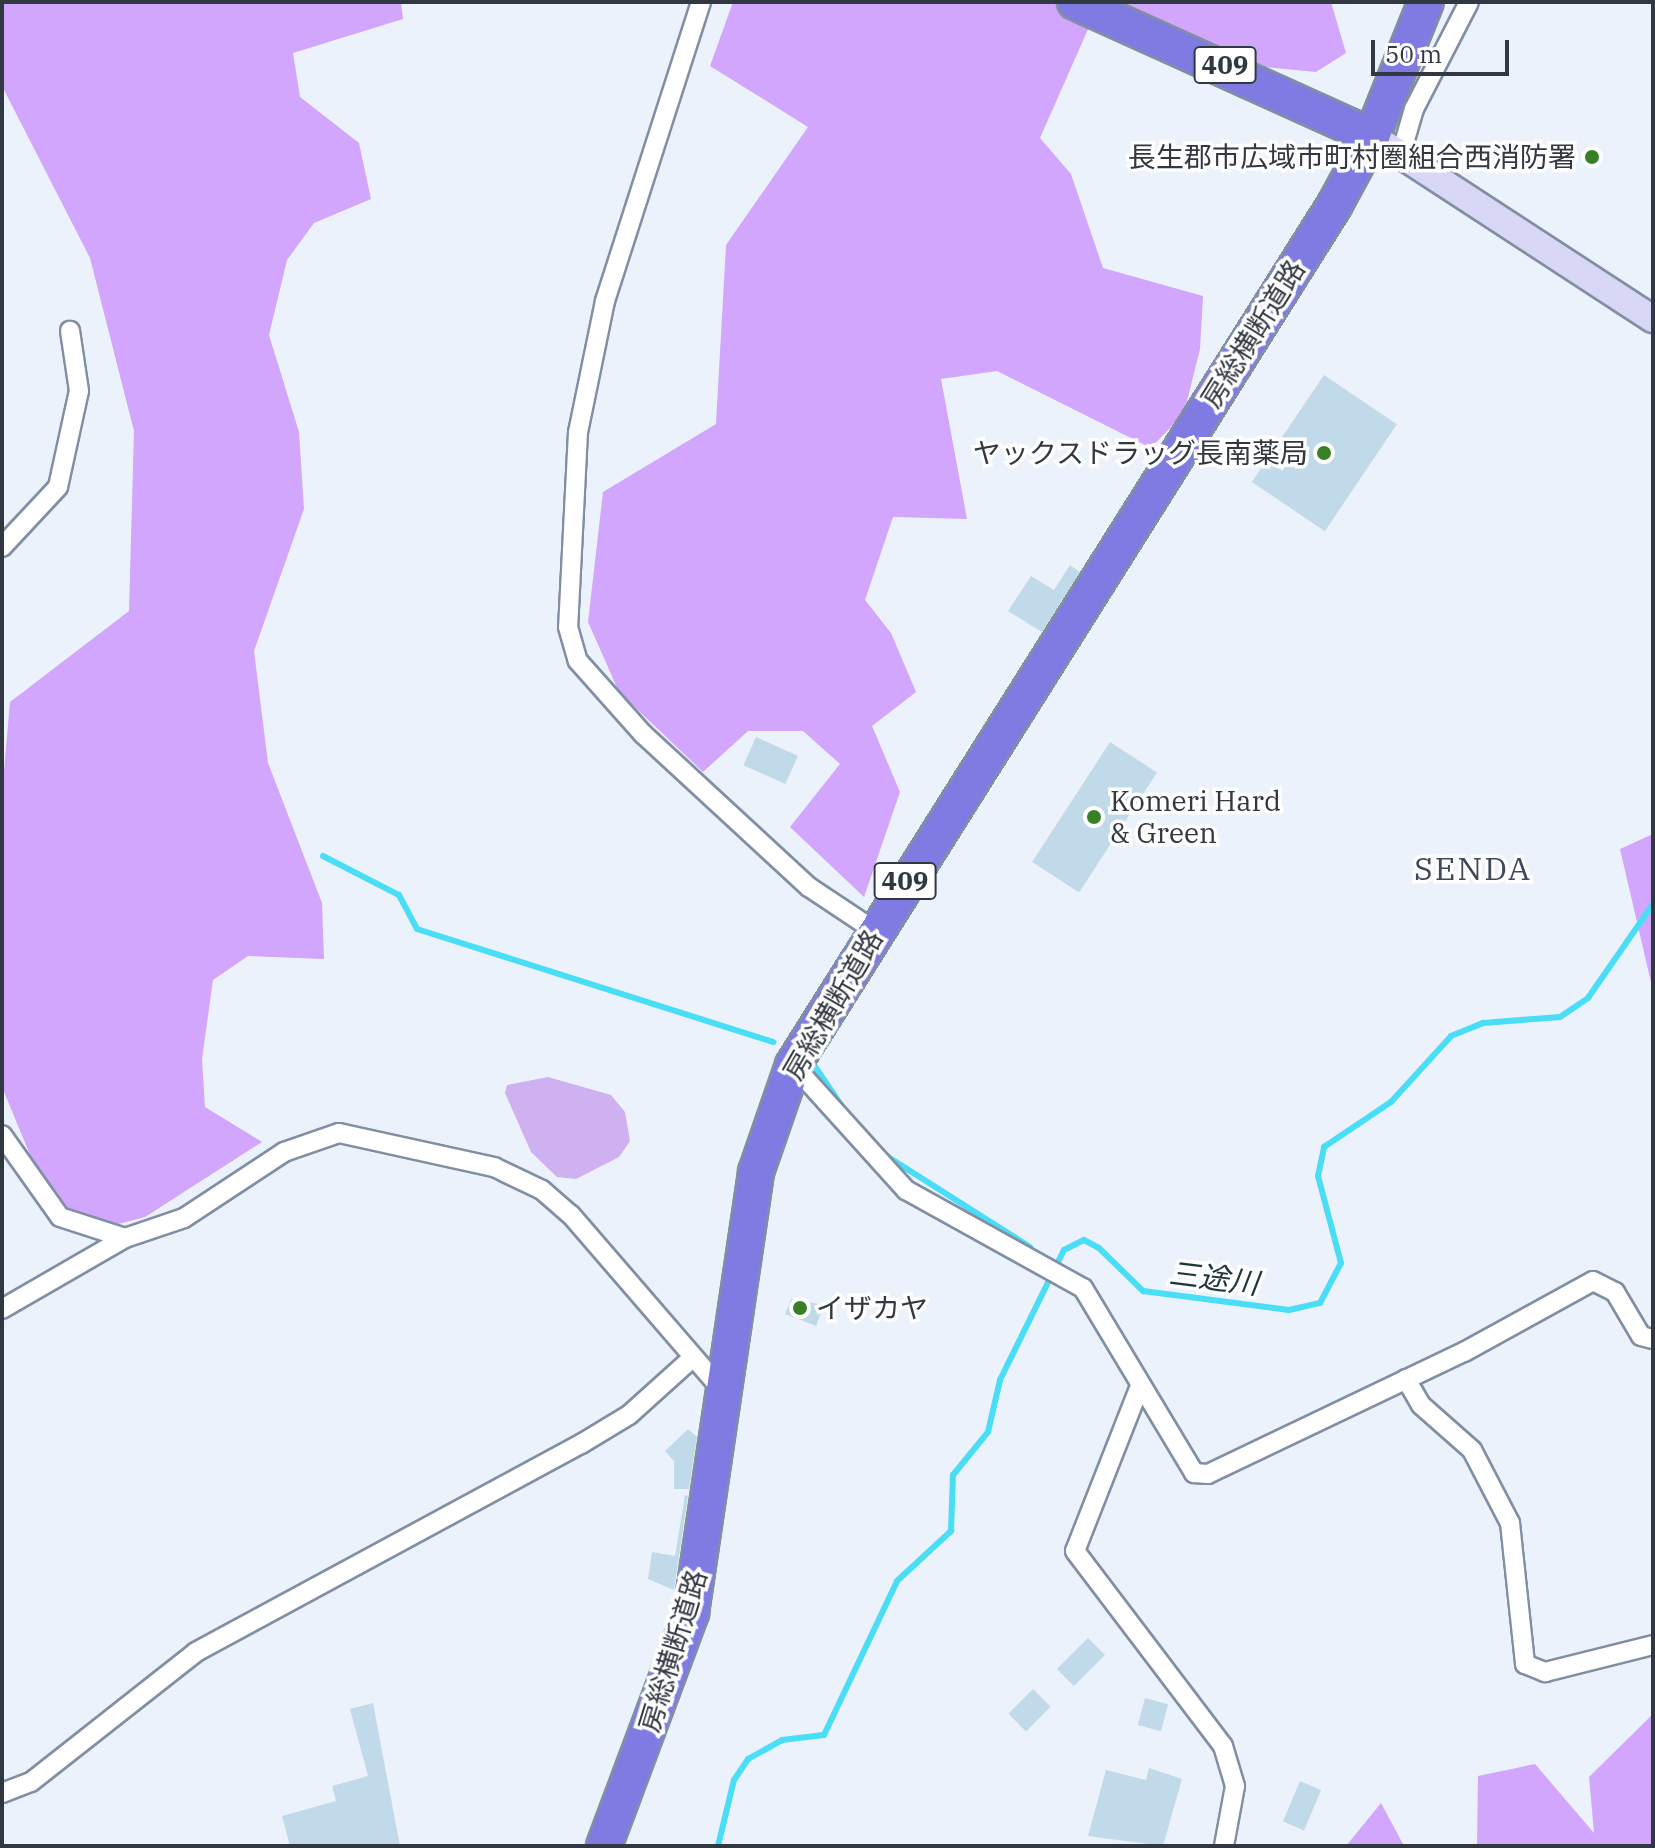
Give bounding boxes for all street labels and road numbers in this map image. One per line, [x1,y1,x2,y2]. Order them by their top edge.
road number: 409 [1193,43,1257,87]
street label: 房総横断道路 [1194,254,1312,414]
road number: 409 [873,859,937,903]
street label: 房総横断道路 [776,924,890,1086]
street label: 房総横断道路 [632,1566,714,1736]

